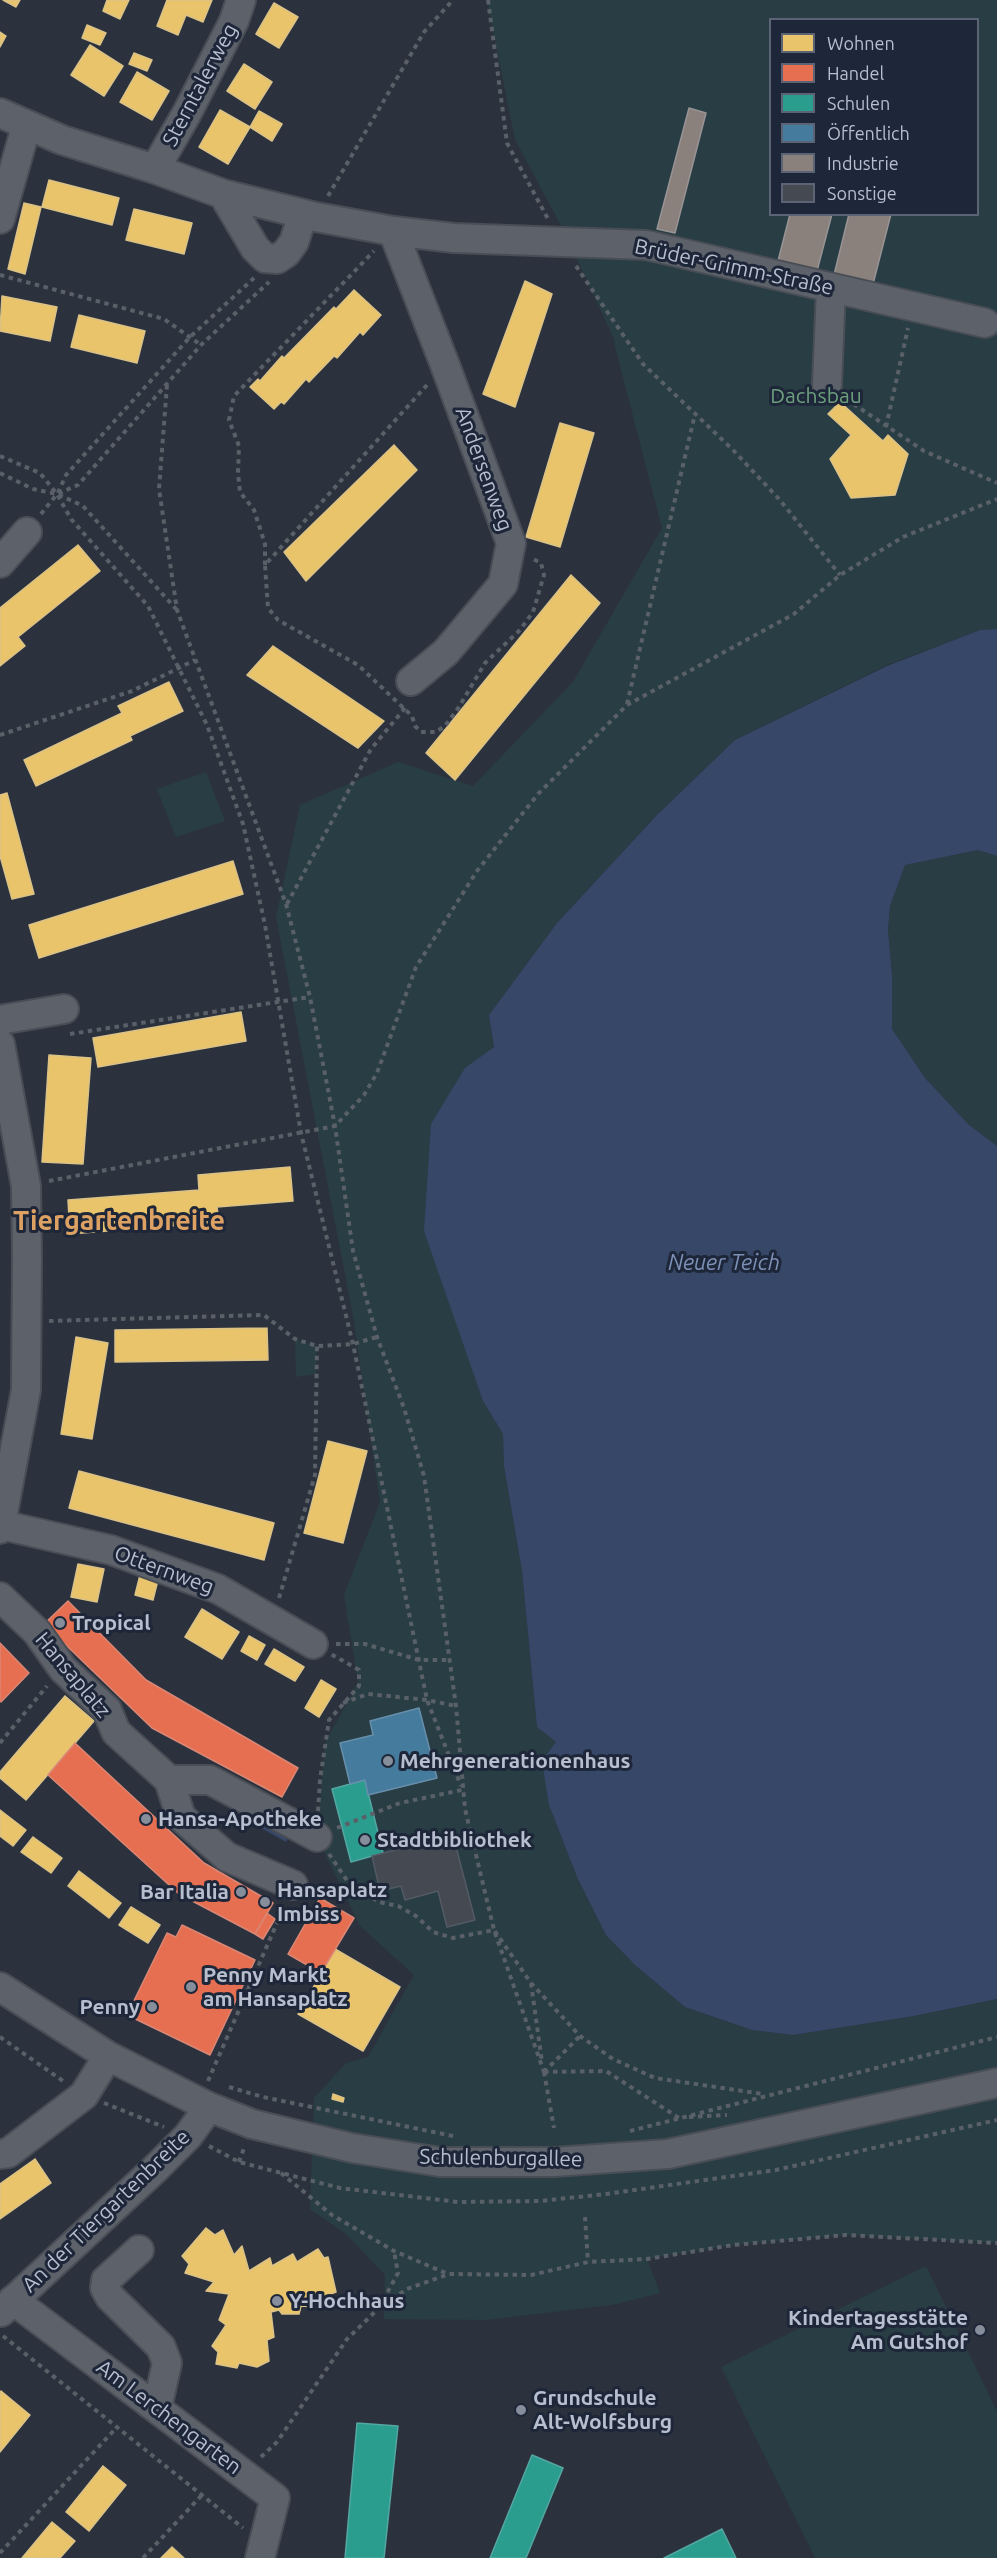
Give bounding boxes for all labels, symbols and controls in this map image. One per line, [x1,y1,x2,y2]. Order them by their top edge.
legend [769,18,979,216]
street label: Sterntalerweg [157,19,243,151]
text: Wohnen [827,33,895,53]
text: Handel [827,63,884,83]
text: Schulen [827,93,890,113]
text: Öffentlich [827,123,910,143]
text: Industrie [827,153,899,173]
text: Sonstige [827,183,897,203]
street label: Brüder-Grimm-Straße [632,234,836,300]
park label: Dachsbau [770,383,862,409]
street label: Andersenweg [450,404,518,534]
district label: Tiergartenbreite [13,1205,225,1237]
water label: Neuer Teich [668,1250,780,1276]
street label: Otternweg [111,1540,217,1600]
place label: Tropical [72,1610,151,1636]
marker: Tropical [53,1616,67,1630]
street label: Hansaplatz [30,1627,116,1723]
place label: Mehrgenerationenhaus [400,1748,630,1774]
marker: Mehrgenerationenhaus [381,1754,395,1768]
place label: Hansa-Apotheke [158,1806,322,1832]
marker: Hansa-Apotheke [139,1812,153,1826]
place label: Stadtbibliothek [377,1827,532,1853]
marker: Stadtbibliothek [358,1833,372,1847]
place label: Hansaplatz Imbiss [277,1877,387,1927]
place label: Bar Italia [140,1879,229,1905]
marker: Bar Italia [234,1885,248,1899]
marker: Hansaplatz Imbiss [258,1895,272,1909]
place label: Penny Markt am Hansaplatz [203,1962,348,2012]
marker: Penny Markt am Hansaplatz [184,1980,198,1994]
place label: Penny [80,1994,140,2020]
marker: Penny [145,2000,159,2014]
street label: An der Tiergartenbreite [17,2124,195,2298]
street label: Schulenburgallee [419,2144,583,2172]
place label: Y-Hochhaus [289,2288,404,2314]
marker: Y-Hochhaus [270,2294,284,2308]
place label: Kindertagesstätte Am Gutshof [788,2305,968,2355]
marker: Kindertagesstätte Am Gutshof [973,2323,987,2337]
street label: Am Lerchengarten [92,2354,246,2480]
place label: Grundschule Alt-Wolfsburg [533,2385,672,2435]
marker: Grundschule Alt-Wolfsburg [514,2403,528,2417]

